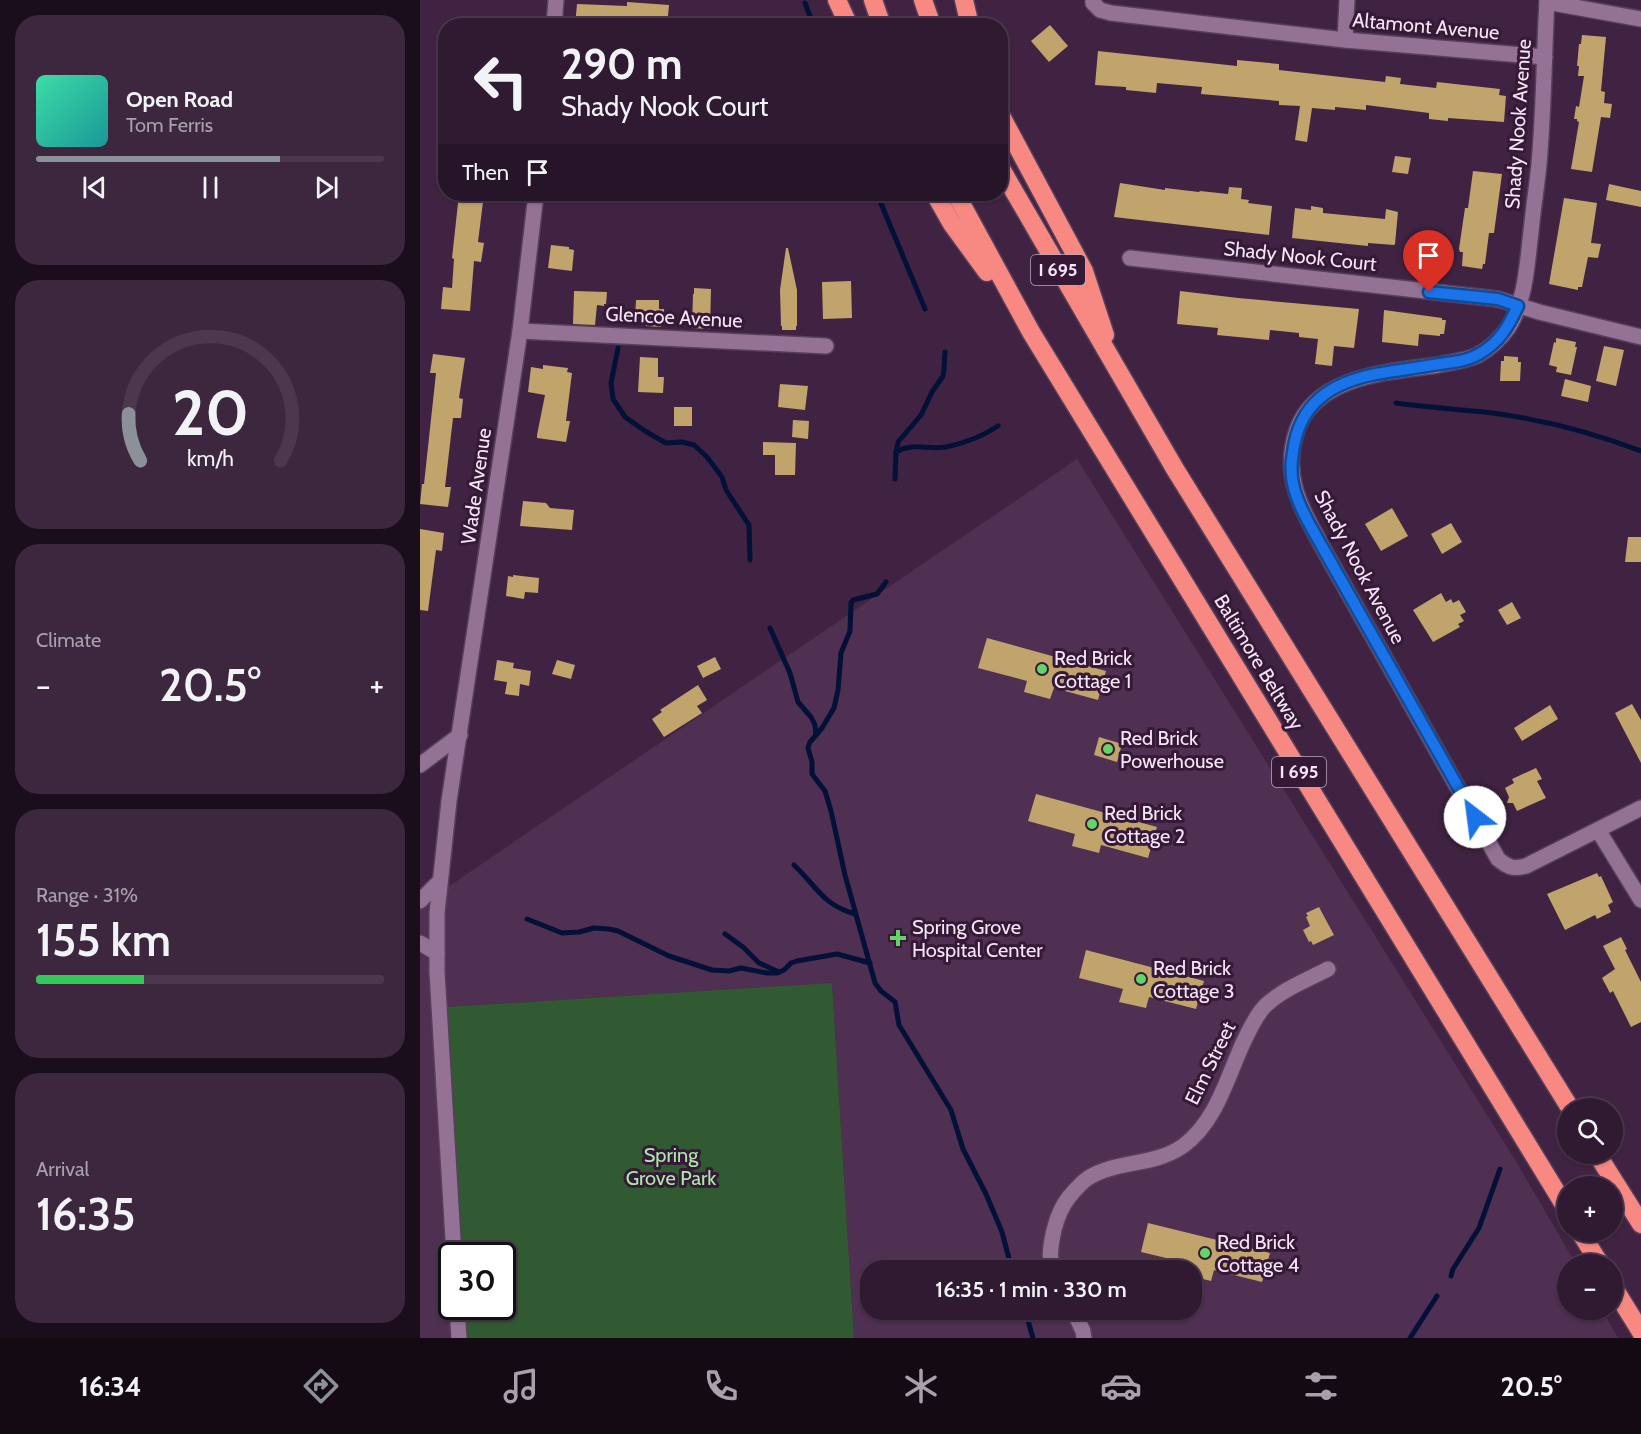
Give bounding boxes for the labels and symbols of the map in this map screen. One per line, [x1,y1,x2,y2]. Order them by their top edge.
street label: Altamont Avenue [1352,8,1500,44]
street label: Shady Nook Avenue [1500,38,1536,210]
pin [1403,230,1454,292]
street label: Shady Nook Court [1222,236,1378,276]
road number: I 695 [1031,255,1085,285]
street label: Glencoe Avenue [605,301,743,333]
street label: Wade Avenue [456,426,496,546]
street label: Shady Nook Avenue [1309,486,1411,648]
street label: Baltimore Beltway [1209,590,1309,734]
place label: Red Brick Cottage 1 [1054,646,1132,693]
marker: Red Brick Cottage 1 [1035,662,1049,676]
place label: Red Brick Powerhouse [1120,726,1224,773]
marker: Red Brick Powerhouse [1101,742,1115,756]
road number: I 695 [1272,757,1326,787]
position arrow [1443,785,1507,849]
place label: Red Brick Cottage 2 [1104,801,1185,848]
marker: Red Brick Cottage 2 [1085,817,1099,831]
place label: Spring Grove Hospital Center [912,915,1043,962]
marker: Spring Grove Hospital Center [889,929,907,947]
place label: Red Brick Cottage 3 [1153,956,1235,1003]
marker: Red Brick Cottage 3 [1134,972,1148,986]
street label: Elm Street [1180,1017,1240,1108]
park label: Spring Grove Park [626,1143,716,1190]
place label: Red Brick Cottage 4 [1217,1230,1300,1277]
speed limit sign: 30 [438,1242,516,1320]
marker: Red Brick Cottage 4 [1198,1246,1212,1260]

